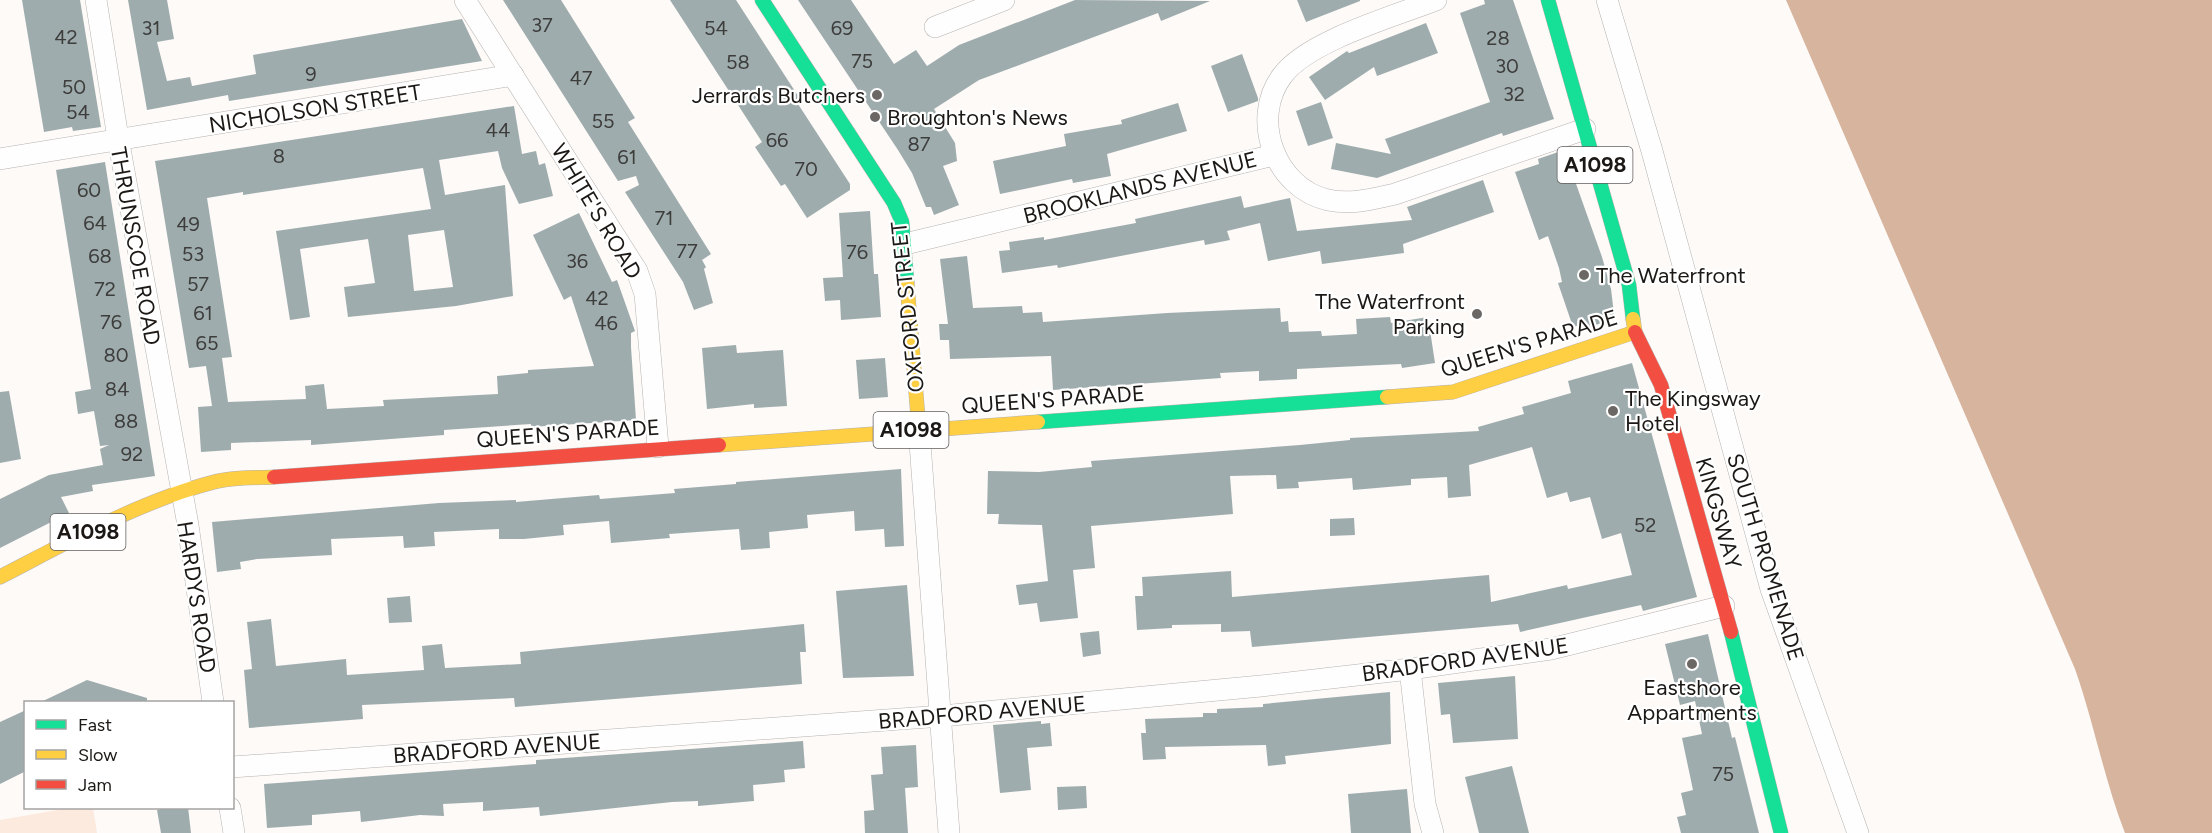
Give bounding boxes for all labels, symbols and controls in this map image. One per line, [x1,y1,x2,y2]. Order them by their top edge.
house number: 37 [531,13,553,37]
house number: 31 [141,16,161,40]
house number: 54 [704,16,728,40]
house number: 69 [831,16,853,40]
house number: 42 [54,25,78,49]
house number: 28 [1486,26,1510,50]
house number: 75 [851,49,873,73]
house number: 58 [726,50,750,74]
house number: 30 [1495,54,1519,78]
house number: 9 [305,62,317,86]
house number: 47 [569,66,593,90]
house number: 50 [62,75,86,99]
street label: NICHOLSON STREET [207,78,423,139]
place label: Jerrards Butchers [692,82,865,109]
house number: 32 [1503,82,1525,106]
marker: Jerrards Butchers [870,88,884,102]
house number: 54 [66,100,90,124]
place label: Broughton's News [887,104,1068,131]
house number: 55 [592,109,615,133]
marker: Broughton's News [868,110,882,124]
house number: 44 [486,118,510,142]
house number: 66 [766,128,788,152]
house number: 87 [907,132,931,156]
street label: WHITE'S ROAD [546,139,648,284]
house number: 8 [273,144,285,168]
street label: THRUNSCOE ROAD [105,145,166,347]
house number: 61 [617,145,637,169]
street label: BROOKLANDS AVENUE [1020,145,1260,230]
road number: A1098 [1558,147,1632,183]
house number: 70 [794,157,818,181]
house number: 60 [77,178,101,202]
house number: 71 [655,206,674,230]
house number: 64 [83,211,107,235]
house number: 49 [176,212,200,236]
street label: OXFORD STREET [885,220,930,394]
house number: 77 [676,239,698,263]
house number: 76 [846,240,868,264]
house number: 53 [182,242,204,266]
house number: 68 [88,244,112,268]
house number: 36 [566,249,588,273]
place label: The Waterfront [1596,262,1746,289]
marker: The Waterfront [1577,268,1591,282]
house number: 57 [187,272,209,296]
house number: 72 [94,277,116,301]
house number: 42 [585,286,609,310]
place label: The Waterfront Parking [1315,288,1465,340]
house number: 61 [193,301,213,325]
street label: QUEEN'S PARADE [1437,304,1621,383]
marker: The Waterfront Parking [1470,307,1484,321]
house number: 76 [100,310,122,334]
house number: 46 [594,311,618,335]
house number: 65 [196,331,218,355]
house number: 80 [103,343,129,367]
house number: 84 [105,377,129,401]
street label: QUEEN'S PARADE [960,380,1146,419]
place label: The Kingsway Hotel [1625,385,1761,437]
marker: The Kingsway Hotel [1606,404,1620,418]
house number: 88 [114,409,138,433]
road number: A1098 [874,412,948,448]
street label: QUEEN'S PARADE [475,414,661,453]
house number: 92 [121,442,143,466]
street label: SOUTH PROMENADE [1721,450,1810,664]
street label: KINGSWAY [1690,454,1748,573]
house number: 52 [1634,513,1656,537]
road number: A1098 [50,514,125,550]
street label: HARDYS ROAD [171,519,222,675]
street label: BRADFORD AVENUE [1360,632,1570,687]
marker: Eastshore Appartments [1685,657,1699,671]
place label: Eastshore Appartments [1627,674,1757,726]
street label: BRADFORD AVENUE [877,690,1087,735]
legend [24,701,234,809]
text: Fast [78,714,112,736]
street label: BRADFORD AVENUE [392,728,602,769]
text: Slow [78,744,117,766]
house number: 75 [1712,762,1734,786]
text: Jam [78,774,112,796]

